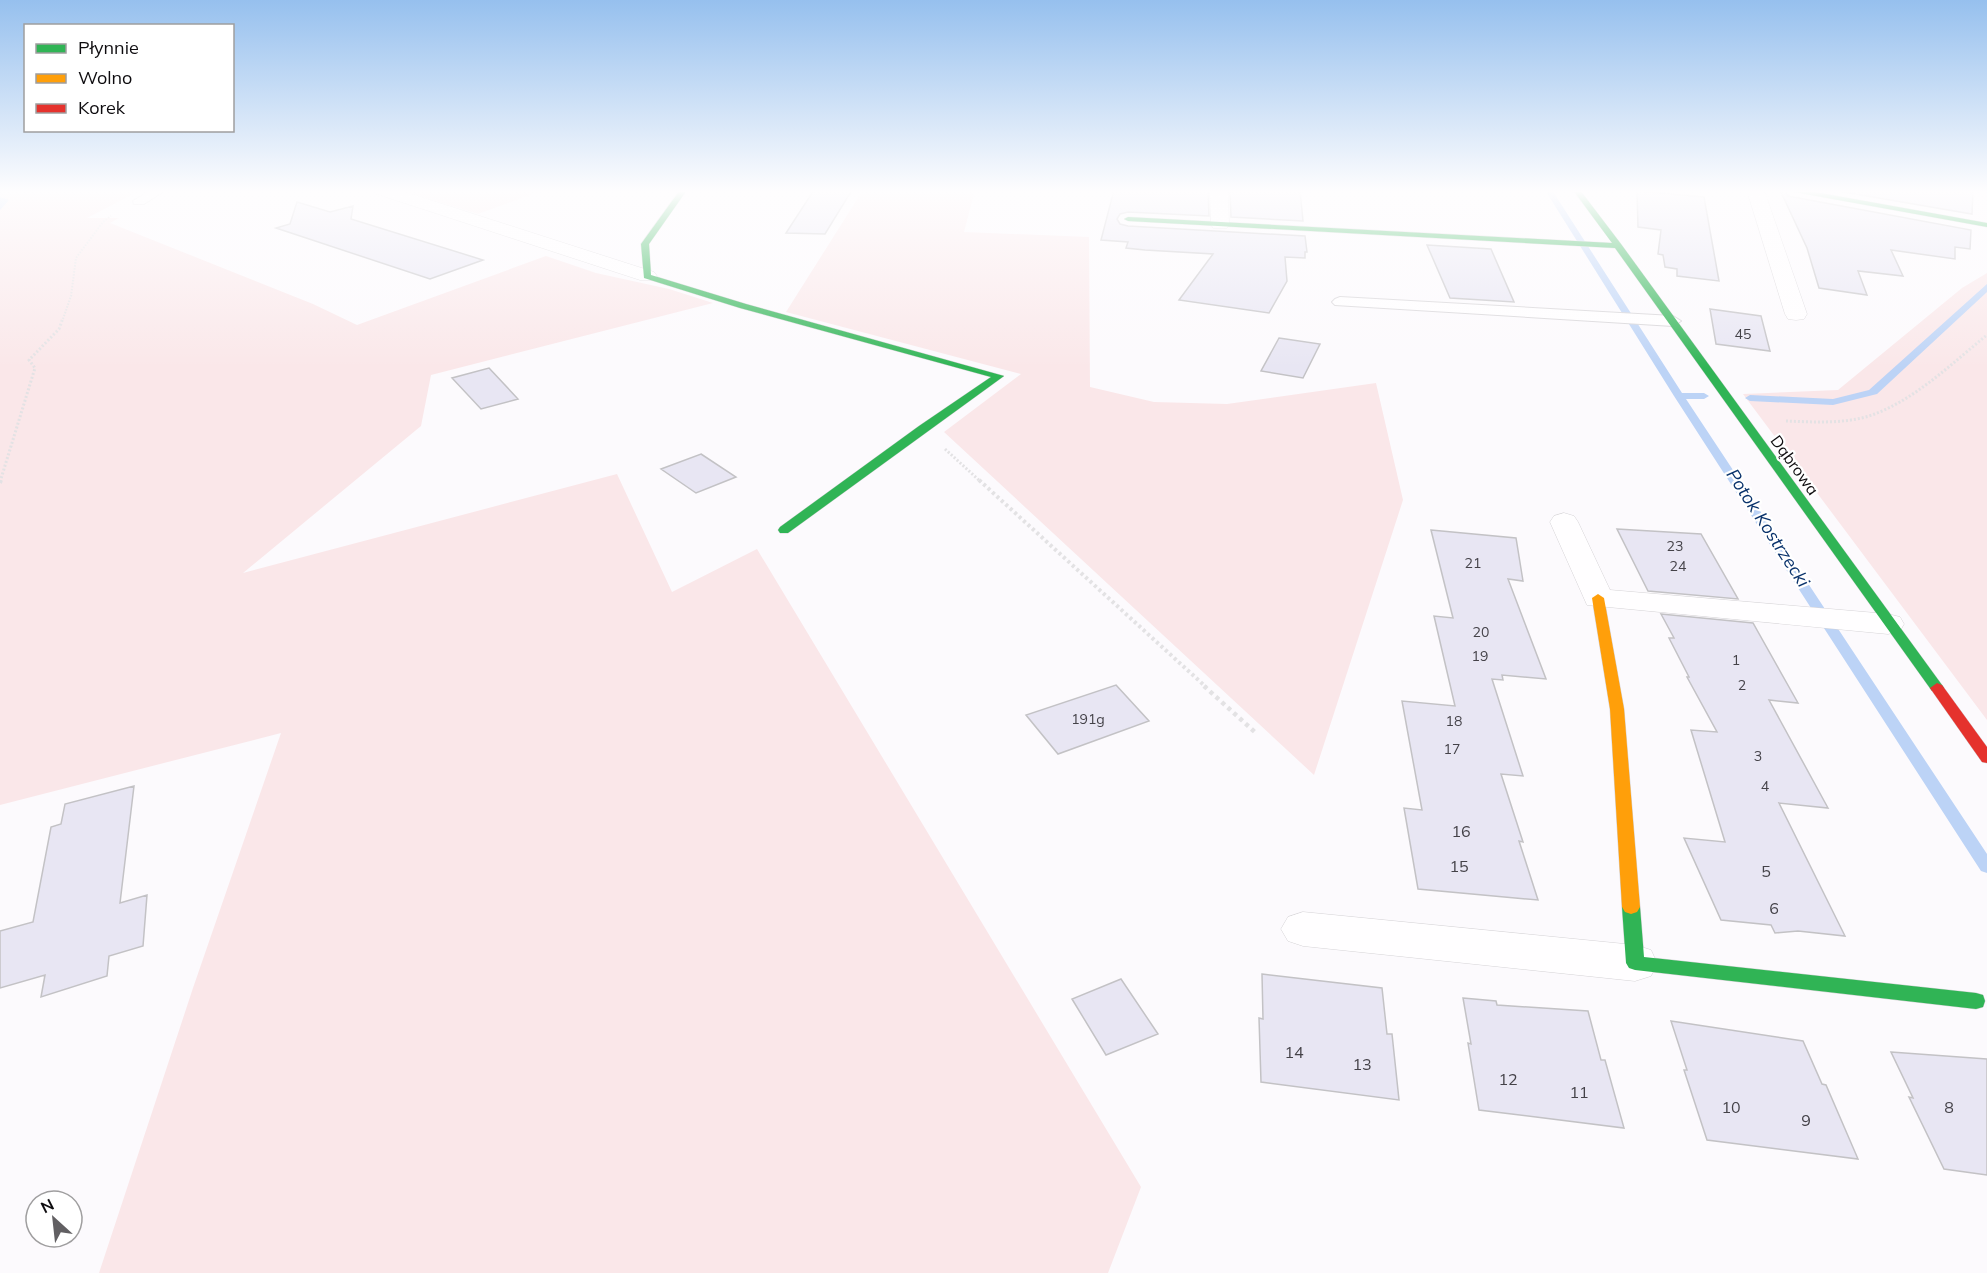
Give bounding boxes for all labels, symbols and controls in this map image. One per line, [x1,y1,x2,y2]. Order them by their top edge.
legend [24,24,234,132]
text: Płynnie [78,36,139,59]
text: Wolno [78,66,132,89]
text: Korek [78,96,126,119]
house number: 45 [1735,325,1751,343]
street label: Dąbrowa [1767,431,1823,499]
water label: Potok Kostrzecki [1722,464,1816,592]
house number: 23 [1667,537,1683,555]
house number: 21 [1465,554,1481,572]
house number: 24 [1670,557,1687,575]
house number: 20 [1473,623,1489,641]
house number: 19 [1472,647,1488,665]
house number: 1 [1732,651,1740,669]
house number: 2 [1738,676,1746,694]
house number: 191g [1071,710,1105,728]
house number: 18 [1446,712,1462,730]
house number: 17 [1444,740,1460,758]
house number: 3 [1754,747,1762,765]
house number: 4 [1761,777,1770,795]
house number: 16 [1451,821,1471,841]
house number: 15 [1449,856,1469,876]
house number: 5 [1761,861,1771,881]
house number: 6 [1769,898,1779,918]
house number: 14 [1284,1042,1304,1062]
house number: 13 [1352,1054,1372,1074]
house number: 12 [1498,1069,1518,1089]
house number: 11 [1569,1082,1589,1102]
house number: 10 [1721,1097,1741,1117]
house number: 8 [1944,1097,1954,1117]
house number: 9 [1801,1110,1811,1130]
north arrow [24,1189,84,1249]
text: N [37,1194,57,1217]

